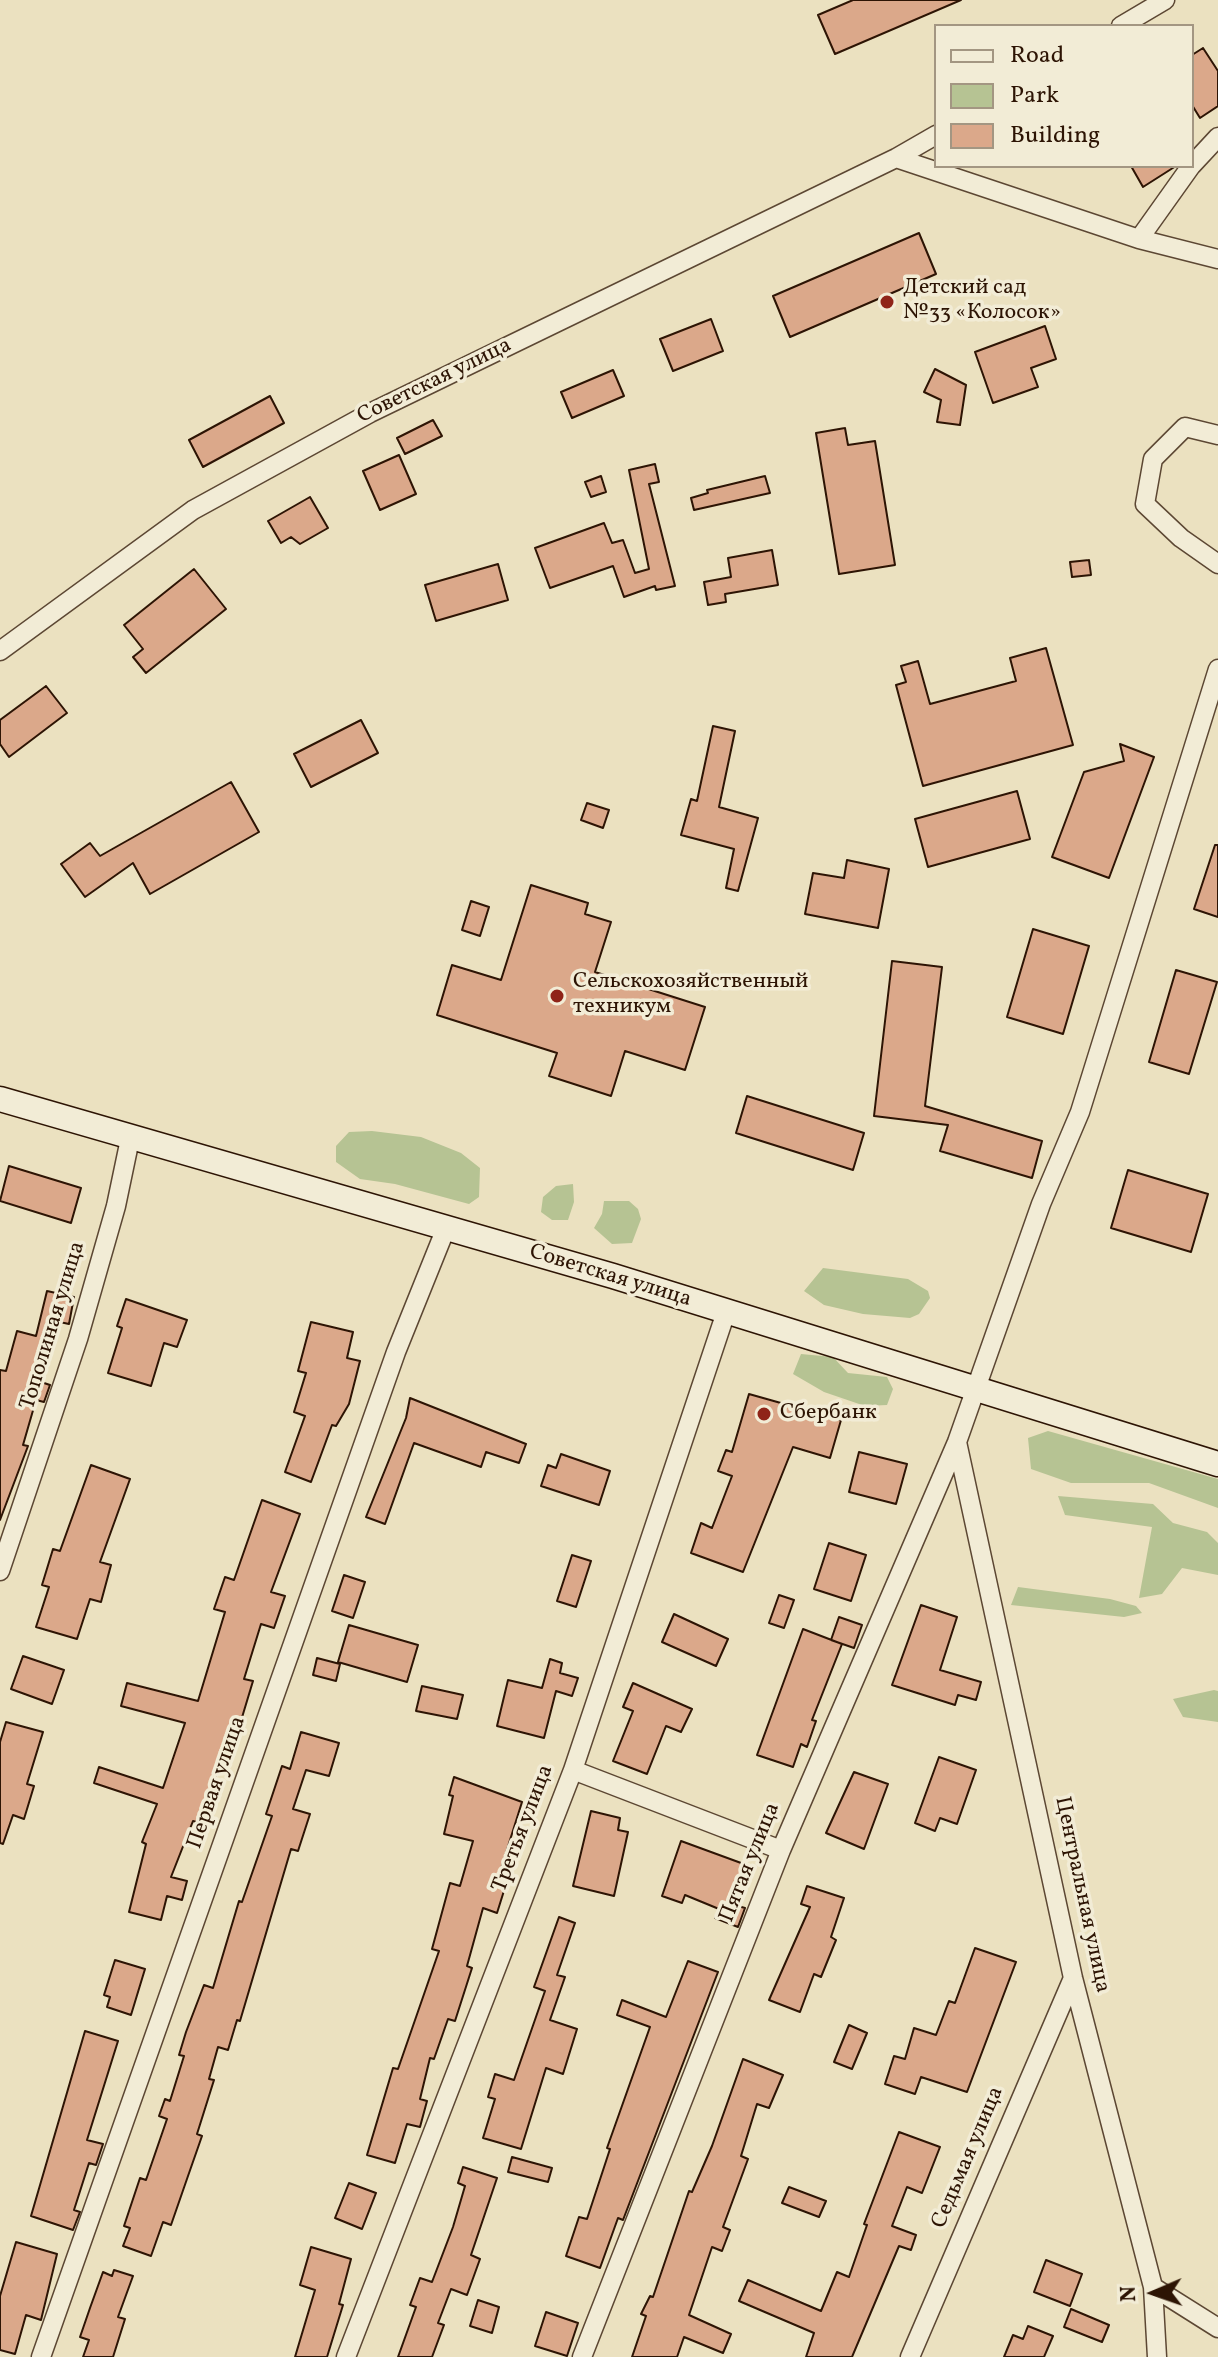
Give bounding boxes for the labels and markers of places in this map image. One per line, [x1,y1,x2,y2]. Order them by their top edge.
place label: Детский сад №33 «Колосок» [903,276,1061,328]
marker: Детский сад №33 «Колосок» [878,293,896,311]
place label: Сельскохозяйственный техникум [573,970,808,1022]
marker: Сельскохозяйственный техникум [548,987,566,1005]
place label: Сбербанк [780,1401,877,1427]
marker: Сбербанк [755,1405,773,1423]

